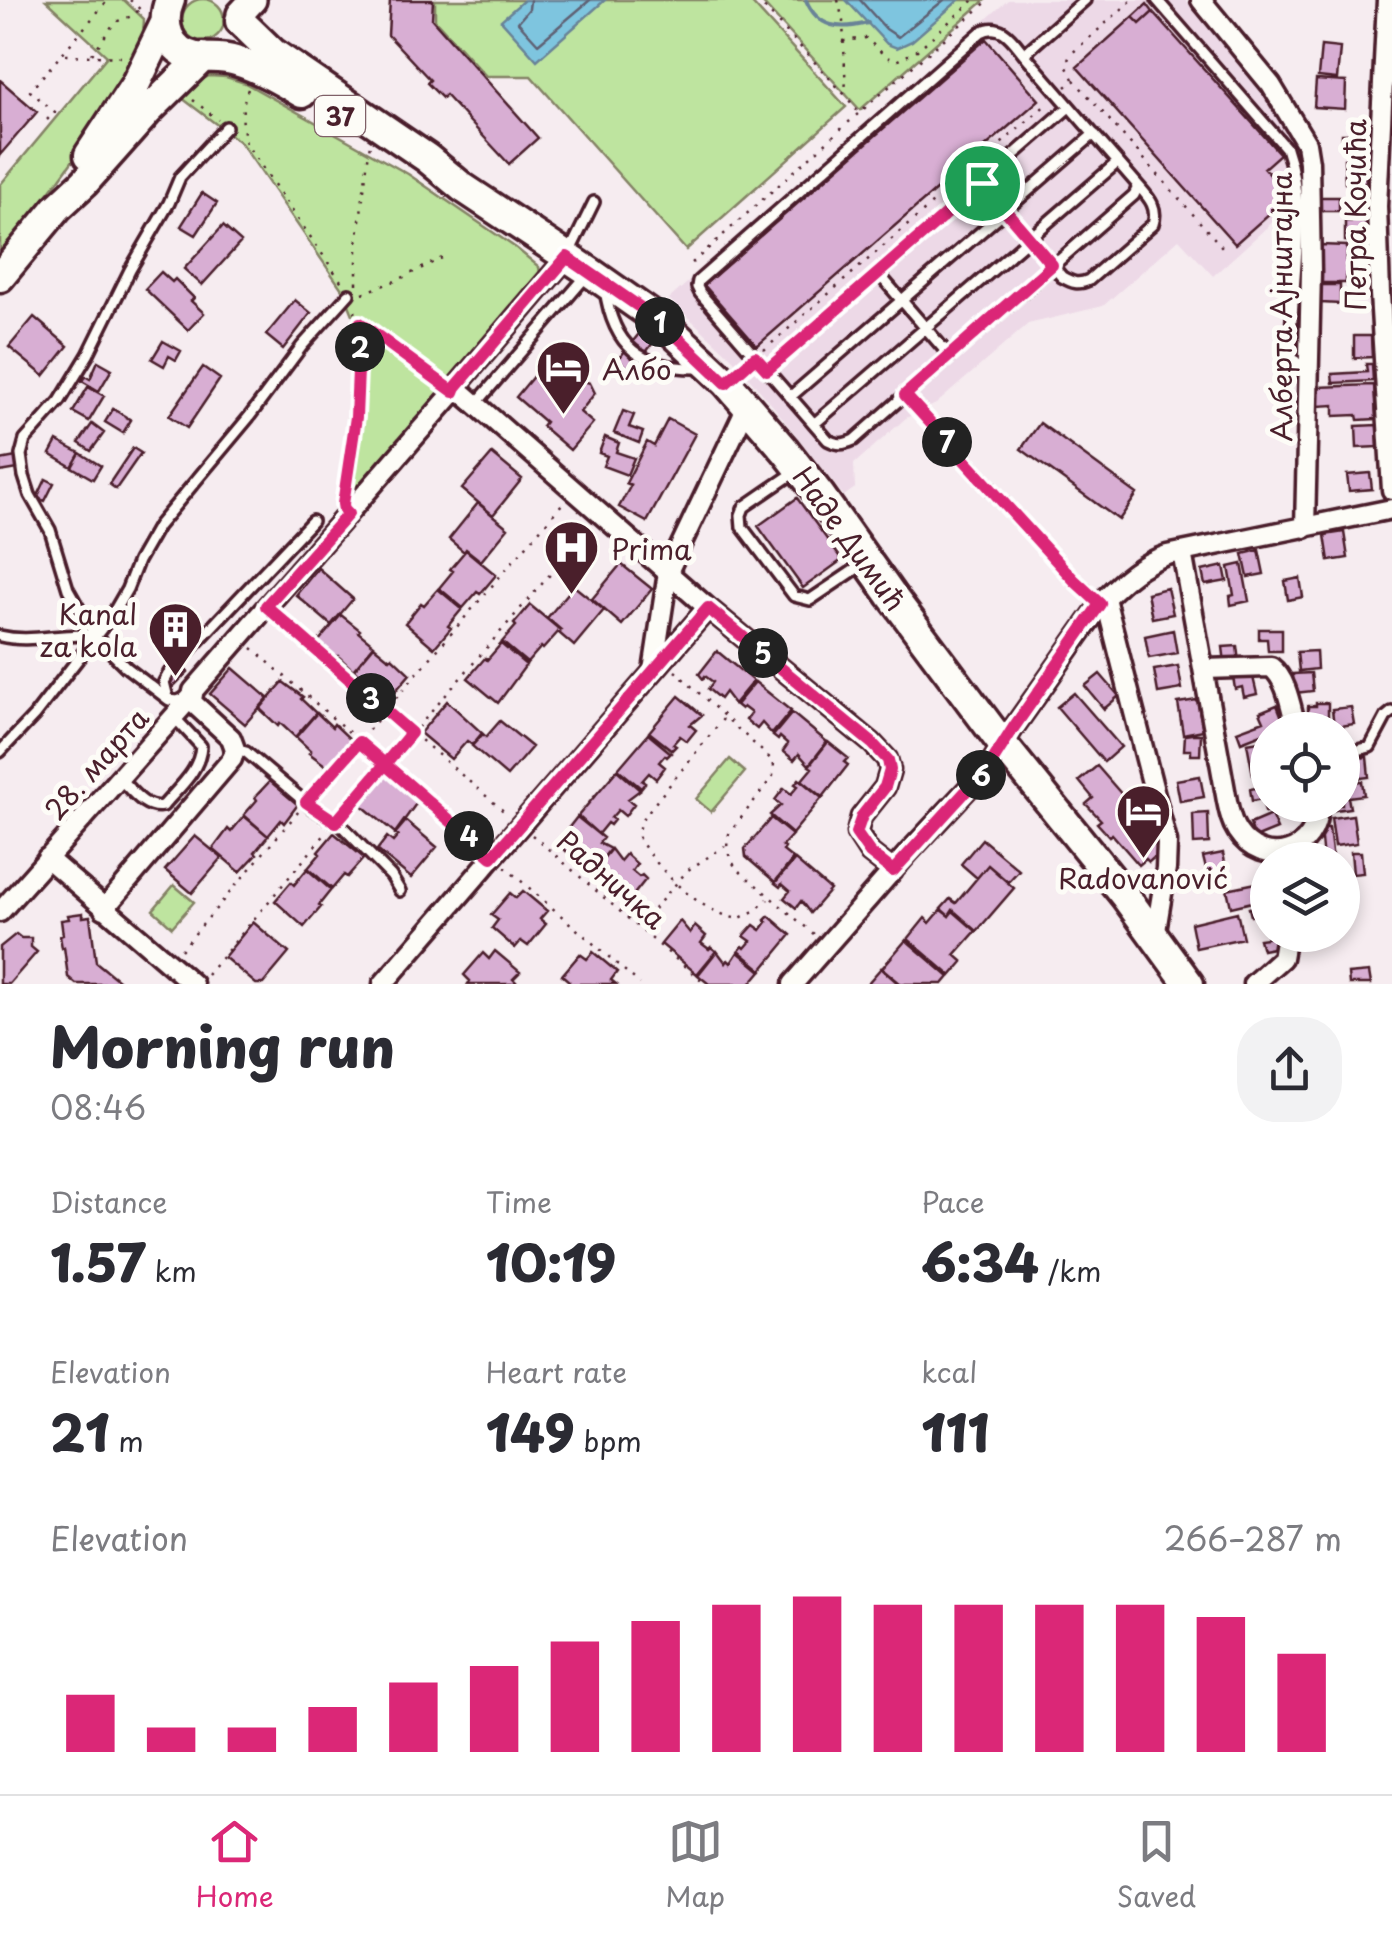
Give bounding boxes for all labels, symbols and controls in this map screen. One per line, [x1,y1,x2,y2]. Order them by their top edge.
road number: 37 [315,96,365,136]
street label: Петра Кочића [1333,119,1376,311]
pin [940,141,1025,226]
icon: arrive [955,156,1010,211]
street label: Алберта Ајнштајна [1259,172,1302,442]
pin: 1 [635,297,685,347]
text: 1 [653,300,667,343]
pin: 2 [335,322,385,372]
text: 2 [350,325,370,368]
hotel icon: Албо [533,338,593,417]
place label: Албо [602,347,672,390]
pin: 7 [922,417,972,467]
text: 7 [939,420,955,463]
street label: Наде Димић [783,457,917,619]
hospital icon: Prima [542,518,602,597]
place label: Prima [611,527,692,570]
place label: Kanal za kola [40,592,138,667]
building icon: Kanal za kola [146,599,206,678]
pin: 5 [738,628,788,678]
text: 5 [754,631,772,674]
pin: 3 [346,673,396,723]
text: 3 [362,676,380,719]
street label: 28. марта [34,697,159,829]
map controls [1250,712,1360,952]
button: locate [1250,712,1360,822]
pin: 6 [956,750,1006,800]
text: 6 [971,753,991,796]
hotel icon: Radovanović [1113,781,1173,860]
pin: 4 [444,811,494,861]
text: 4 [459,814,479,857]
street label: Радничка [548,819,676,939]
button: layers [1250,842,1360,952]
place label: Radovanović [1058,856,1228,899]
text: Morning run [50,1004,395,1087]
button: share [1237,1017,1342,1122]
text: 08:46 [50,1083,146,1131]
text: Distance [50,1180,168,1223]
text: Time [486,1180,552,1223]
text: Pace [921,1180,985,1223]
text: 1.57 [50,1223,145,1299]
text: 10:19 [486,1223,616,1299]
text: 6:34 [921,1223,1039,1299]
text: km [145,1249,197,1292]
text: /km [1039,1249,1101,1292]
text: Elevation [50,1350,171,1393]
text: Heart rate [486,1350,627,1393]
text: kcal [921,1350,977,1393]
text: 21 [50,1393,109,1469]
text: 149 [486,1393,575,1469]
text: 111 [921,1393,989,1469]
text: m [109,1419,144,1462]
text: bpm [575,1419,642,1462]
text: Elevation [50,1514,188,1562]
text: 266–287 m [1163,1514,1342,1562]
tab: Home [196,1814,274,1917]
tab: Map [665,1814,725,1917]
tab: Saved [1117,1814,1196,1917]

